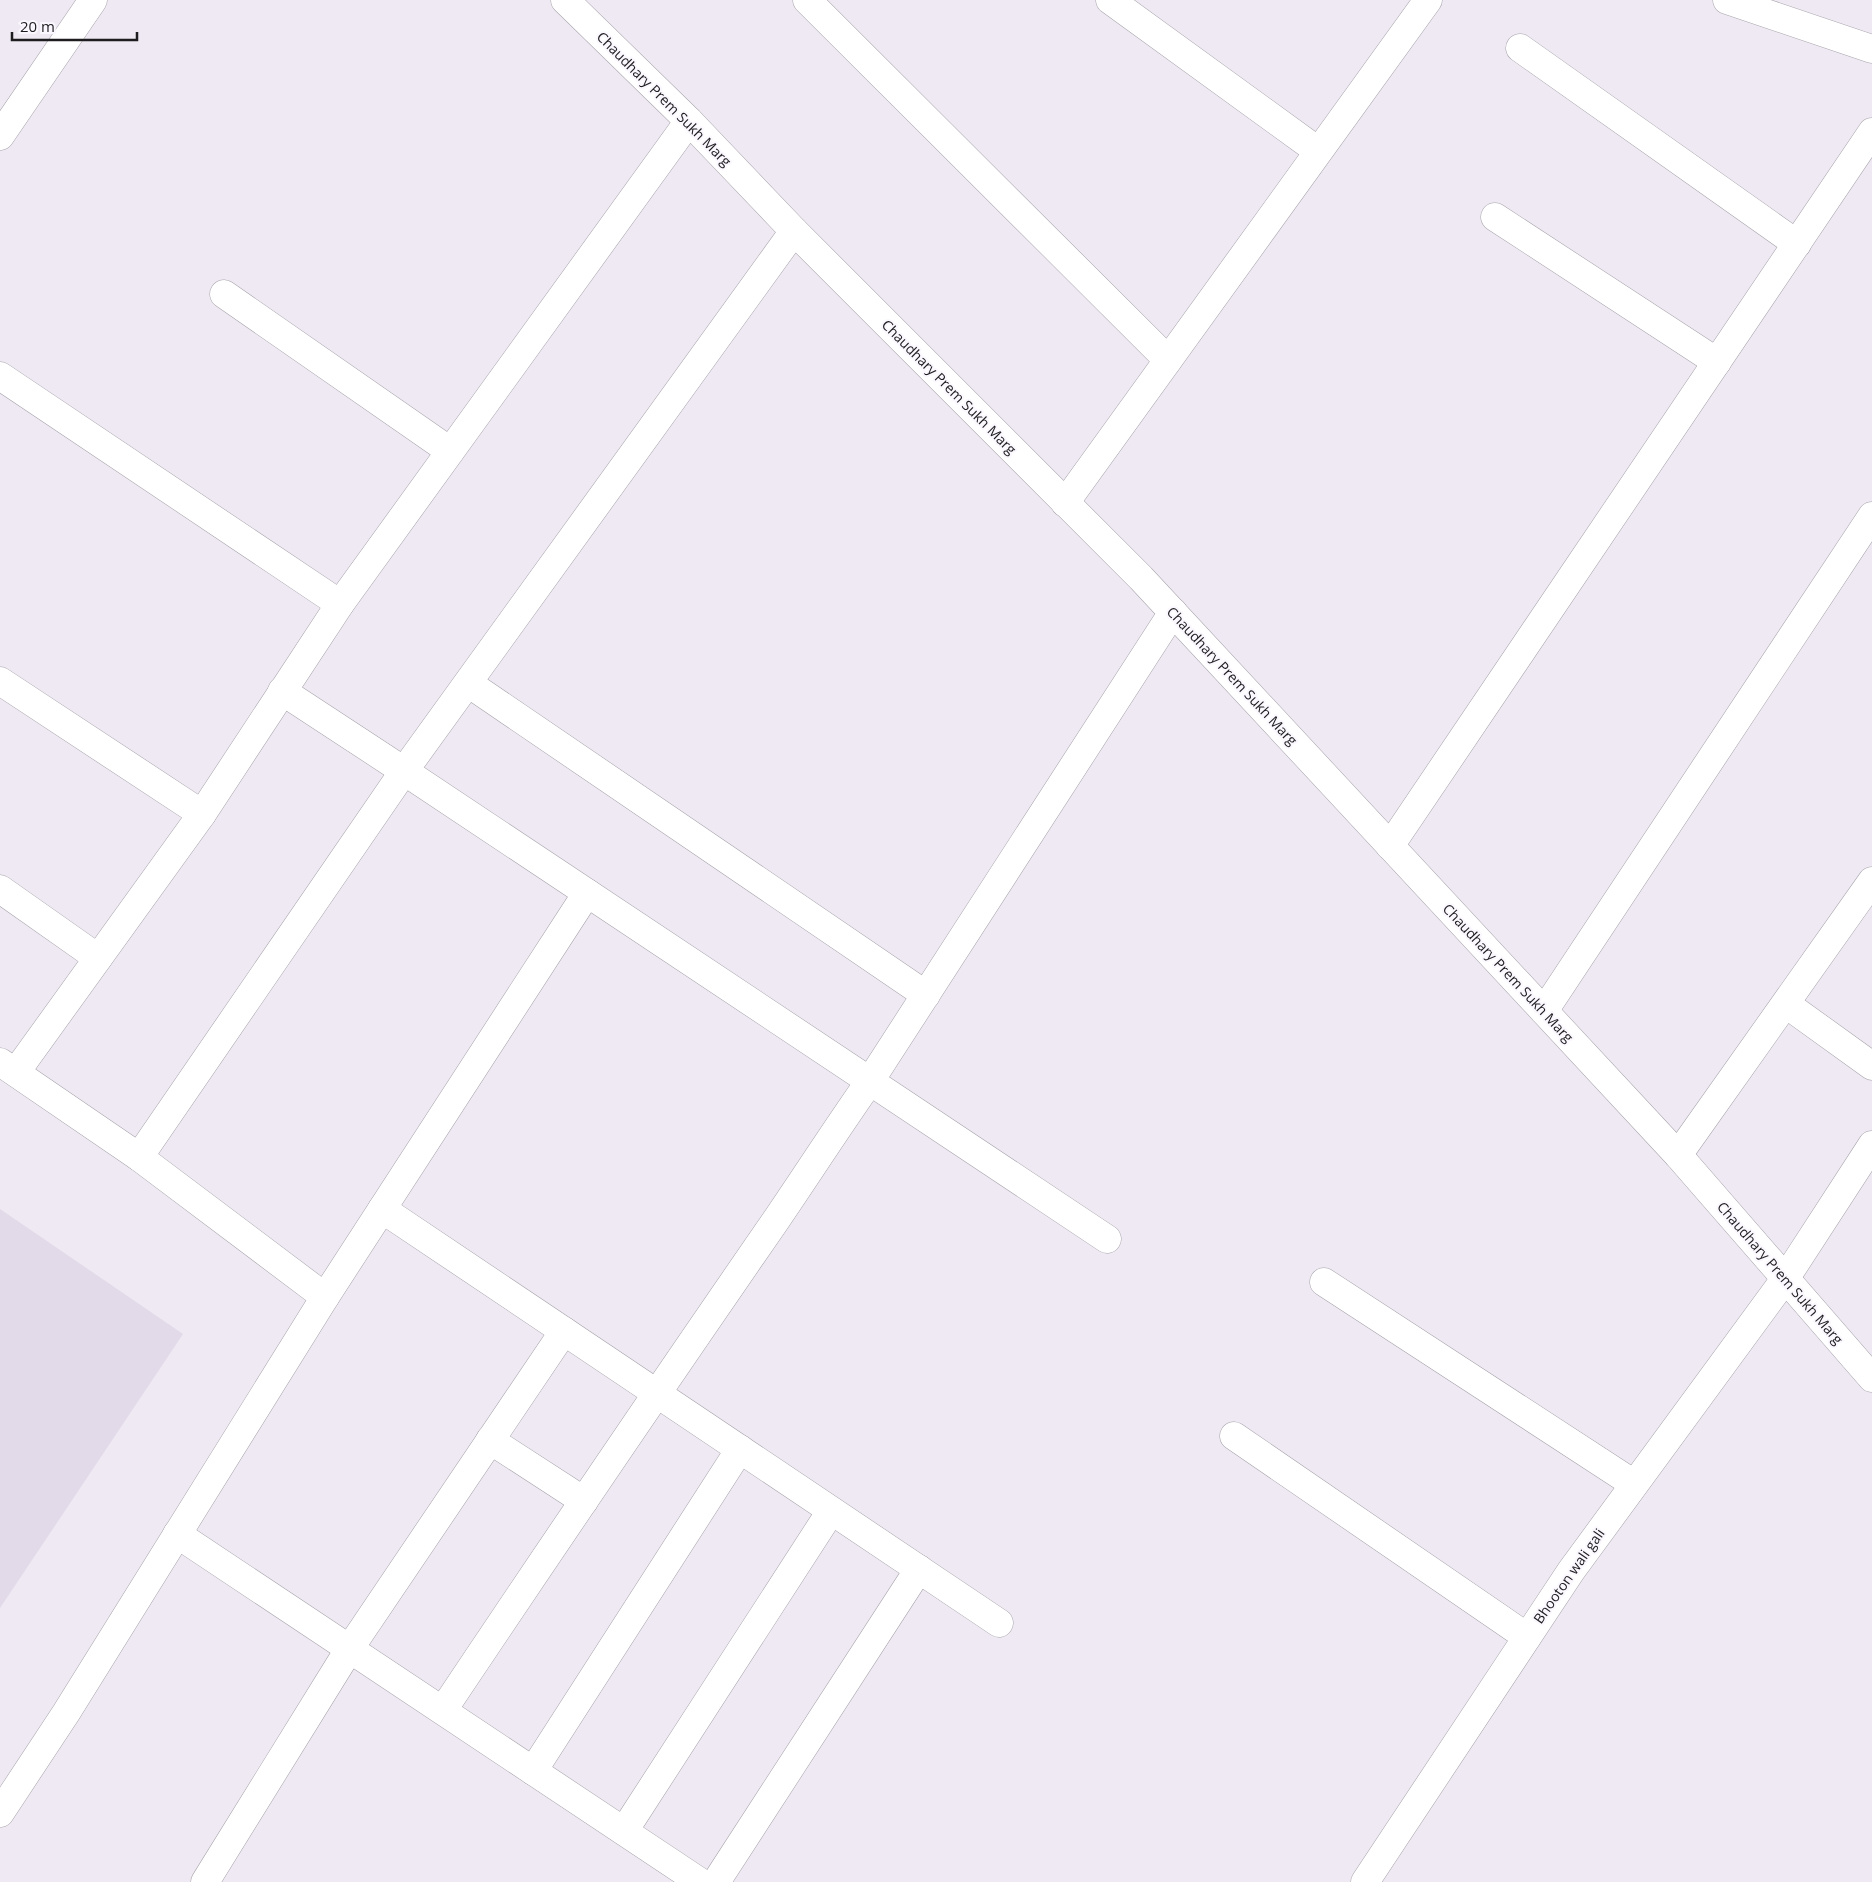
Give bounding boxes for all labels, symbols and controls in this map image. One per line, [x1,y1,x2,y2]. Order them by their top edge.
scale bar [12,10,138,42]
text: 20 m [20,16,55,36]
street label: Chaudhary Prem Sukh Marg [593,27,736,170]
street label: Chaudhary Prem Sukh Marg [878,315,1021,458]
street label: Chaudhary Prem Sukh Marg [1163,602,1302,749]
street label: Chaudhary Prem Sukh Marg [1439,899,1578,1046]
street label: Chaudhary Prem Sukh Marg [1713,1197,1848,1348]
street label: Bhooton wali gali [1529,1524,1608,1627]

